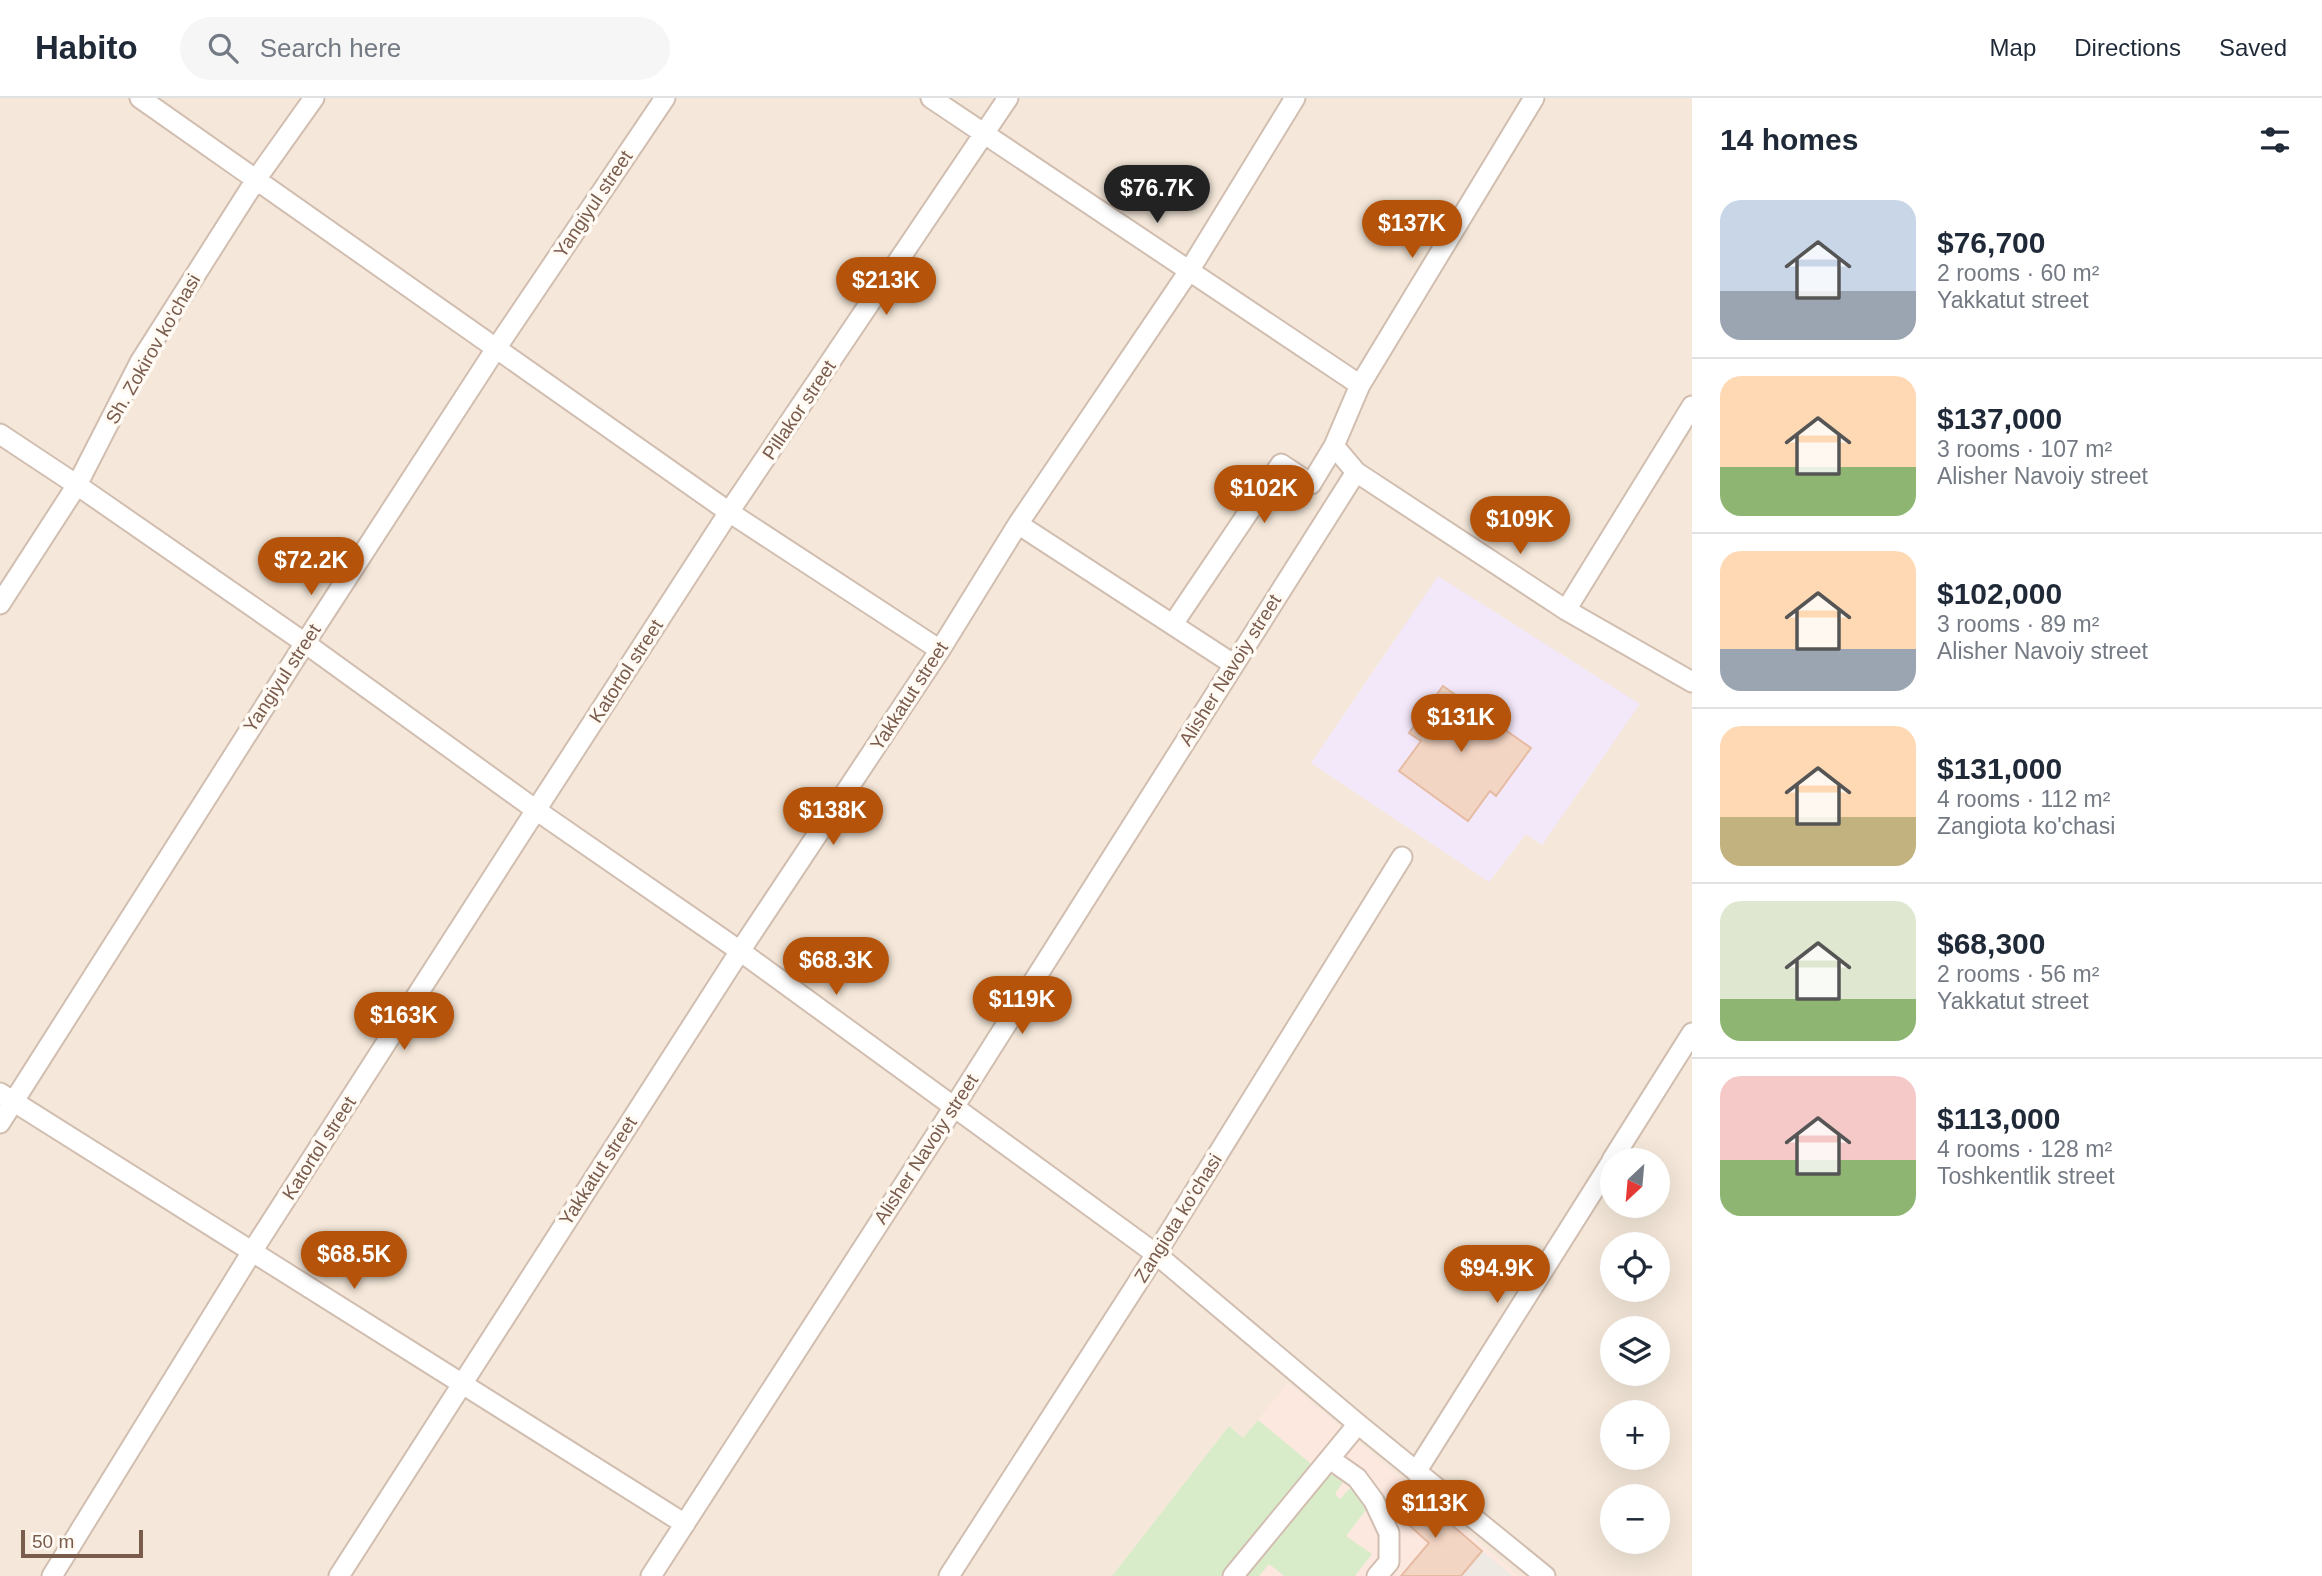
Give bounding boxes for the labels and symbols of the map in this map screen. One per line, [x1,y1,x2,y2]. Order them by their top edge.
street label: Yangiyul street [550,146,637,261]
pin: $76.7K [1100,166,1214,225]
pin: $137K [1363,200,1461,260]
pin: $213K [837,258,935,317]
street label: Sh. Zokirov ko'chasi [102,270,204,428]
street label: Pillakor street [758,356,840,464]
pin: $102K [1215,466,1313,525]
pin: $109K [1471,496,1569,556]
pin: $72.2K [254,538,368,597]
street label: Alisher Navoiy street [1175,590,1285,749]
street label: Katortol street [585,615,667,726]
street label: Yangiyul street [239,620,325,736]
street label: Yakkatut street [866,637,952,754]
pin: $131K [1412,694,1510,754]
pin: $138K [784,788,882,847]
pin: $68.3K [779,937,893,997]
pin: $119K [973,976,1071,1036]
pin: $163K [355,992,453,1052]
street label: Alisher Navoiy street [870,1070,983,1228]
street label: Katortol street [278,1092,360,1203]
street label: Yakkatut street [555,1112,641,1229]
north arrow [1600,1148,1670,1218]
street label: Zangiota ko'chasi [1130,1150,1226,1286]
pin: $68.5K [297,1232,411,1291]
pin: $94.9K [1440,1246,1554,1305]
pin: $113K [1386,1480,1484,1540]
scale bar [21,1527,144,1559]

